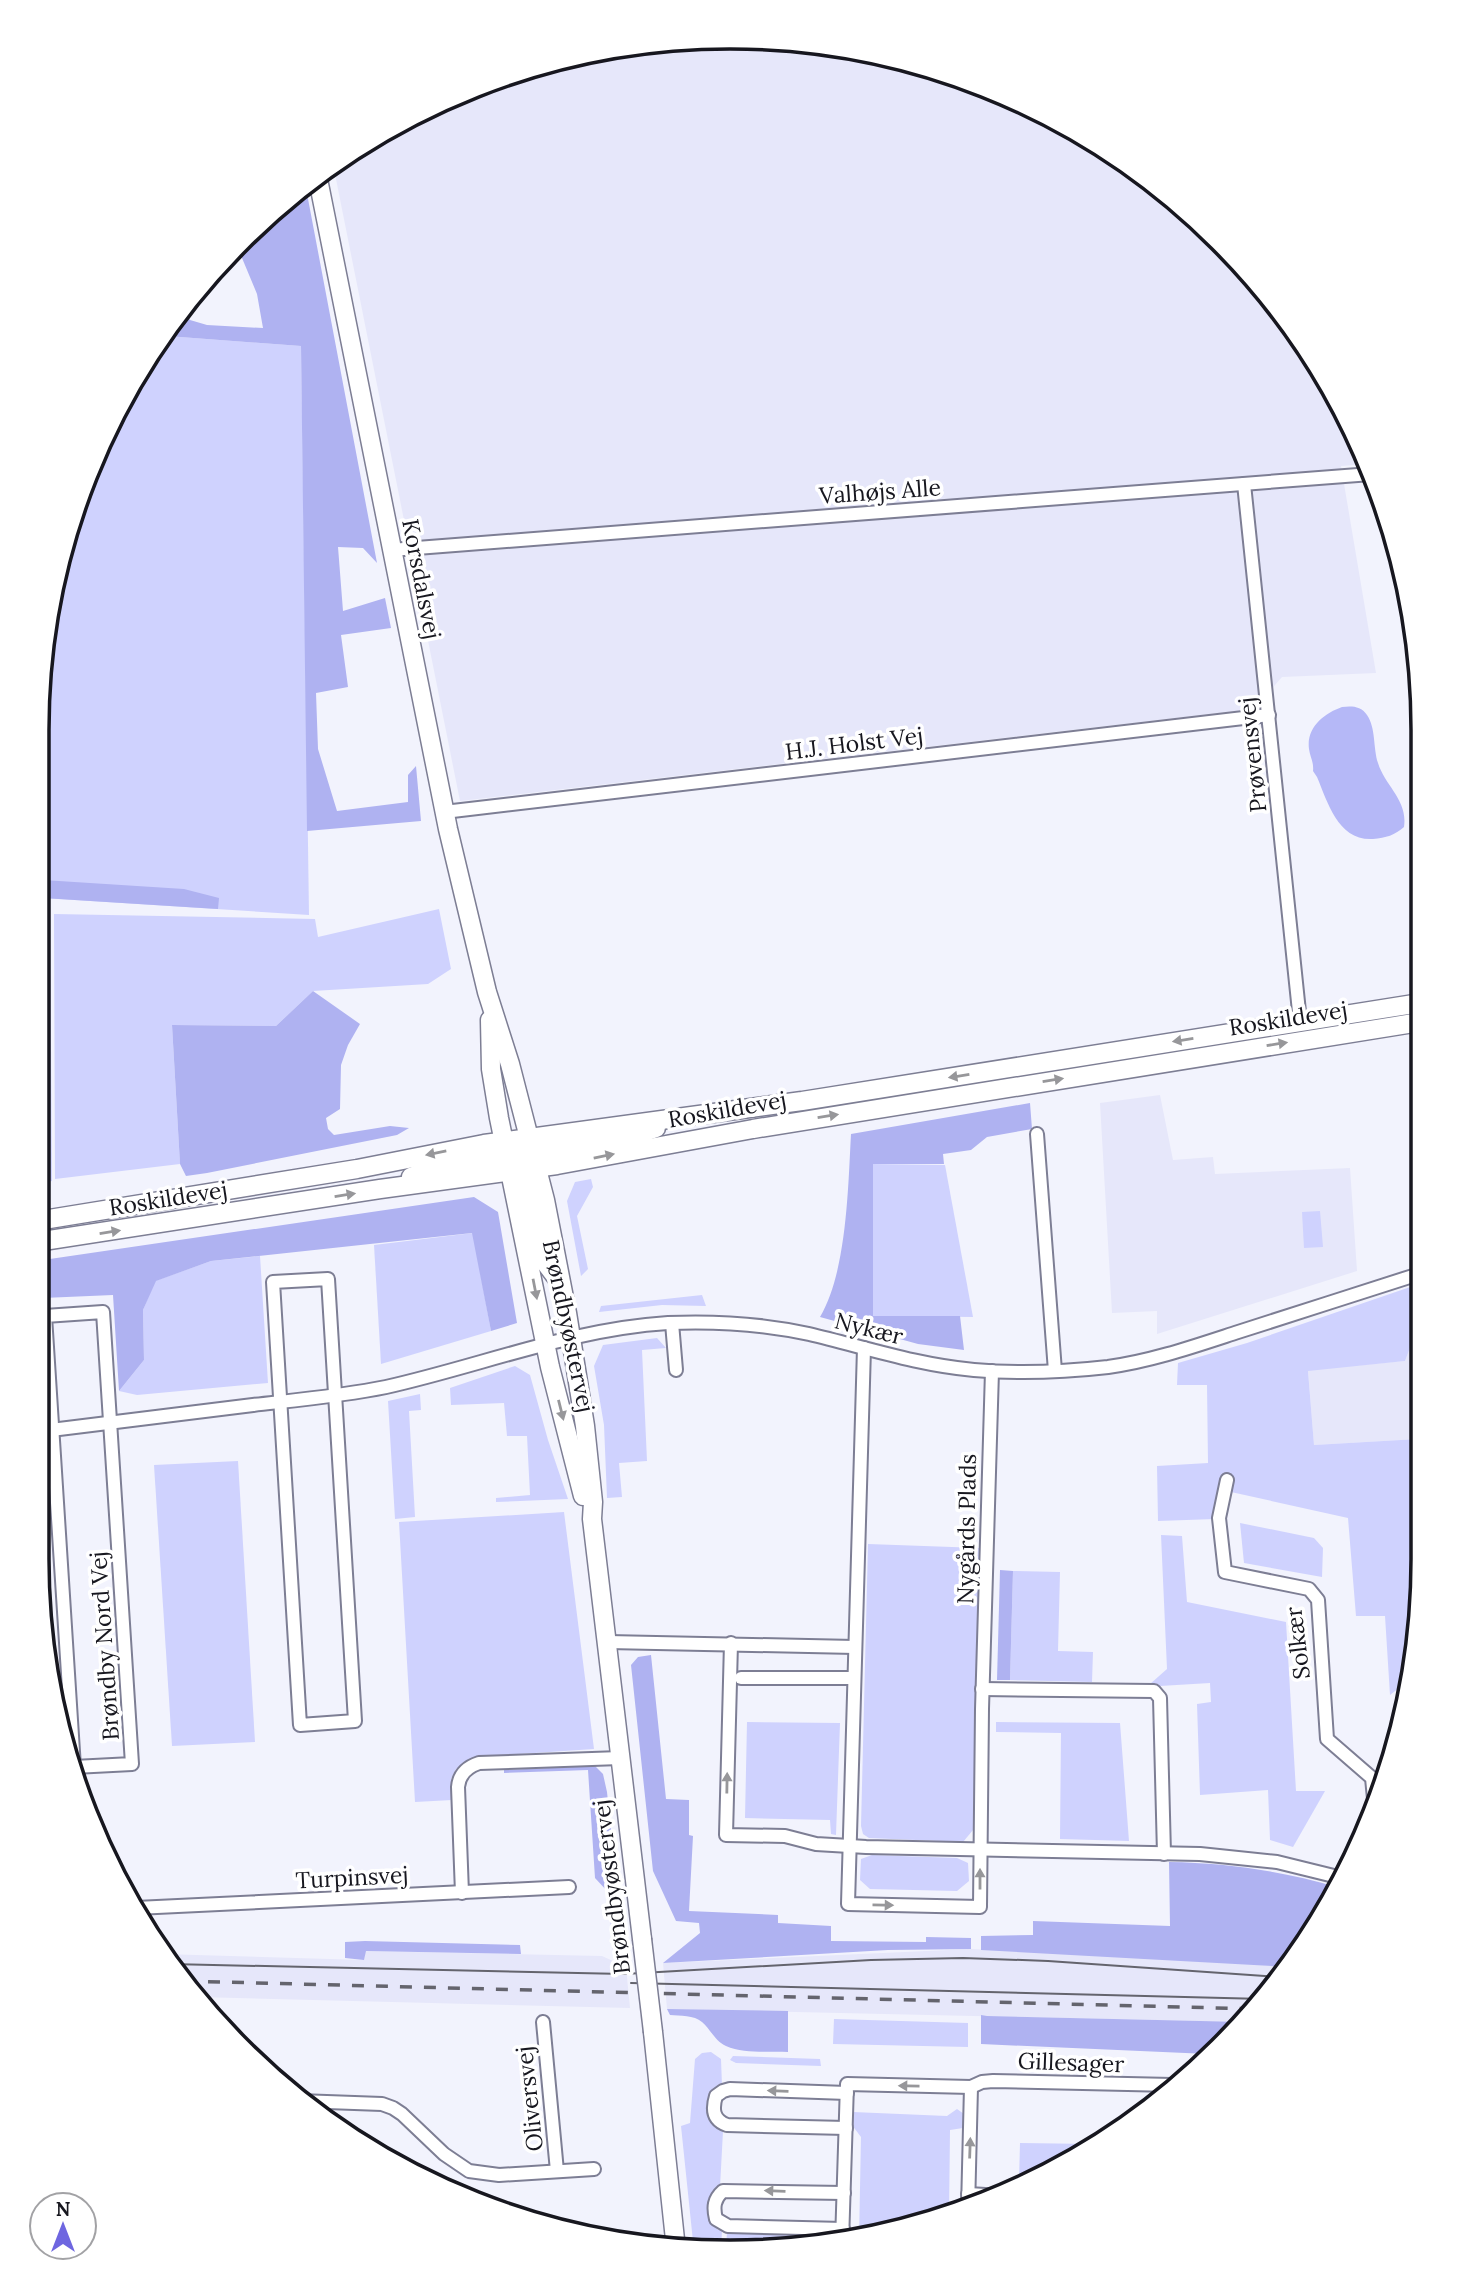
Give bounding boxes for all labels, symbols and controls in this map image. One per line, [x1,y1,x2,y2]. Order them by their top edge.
street label: Valhøjs Alle [817,472,942,510]
street label: Korsdalsvej [396,516,448,642]
street label: Prøvensvej [1232,696,1272,814]
street label: H.J. Holst Vej [783,720,925,766]
street label: Roskildevej [1227,994,1349,1042]
one-way arrow [1172,1035,1194,1046]
one-way arrow [1267,1039,1289,1050]
one-way arrow [948,1071,970,1082]
one-way arrow [1042,1074,1064,1085]
street label: Roskildevej [666,1084,788,1134]
one-way arrow [817,1110,839,1121]
one-way arrow [425,1148,447,1159]
one-way arrow [593,1151,615,1162]
street label: Roskildevej [107,1174,229,1222]
one-way arrow [334,1189,356,1200]
one-way arrow [99,1226,121,1237]
street label: Brøndbyøstervej [537,1237,601,1415]
one-way arrow [530,1278,541,1300]
street label: Nykær [832,1306,906,1350]
one-way arrow [556,1399,567,1421]
street label: Nygårds Plads [950,1454,982,1604]
street label: Brøndby Nord Vej [83,1551,125,1741]
street label: Solkær [1278,1605,1316,1681]
one-way arrow [721,1771,733,1793]
street label: Brøndbyøstervej [586,1798,636,1976]
street label: Turpinsvej [295,1860,409,1894]
one-way arrow [974,1867,986,1889]
one-way arrow [872,1899,894,1911]
street label: Oliversvej [509,2045,549,2153]
street label: Gillesager [1017,2046,1125,2078]
one-way arrow [897,2080,919,2091]
one-way arrow [767,2085,789,2097]
one-way arrow [964,2137,975,2159]
one-way arrow [764,2186,786,2197]
north arrow [28,2191,98,2261]
text: N [56,2197,71,2221]

